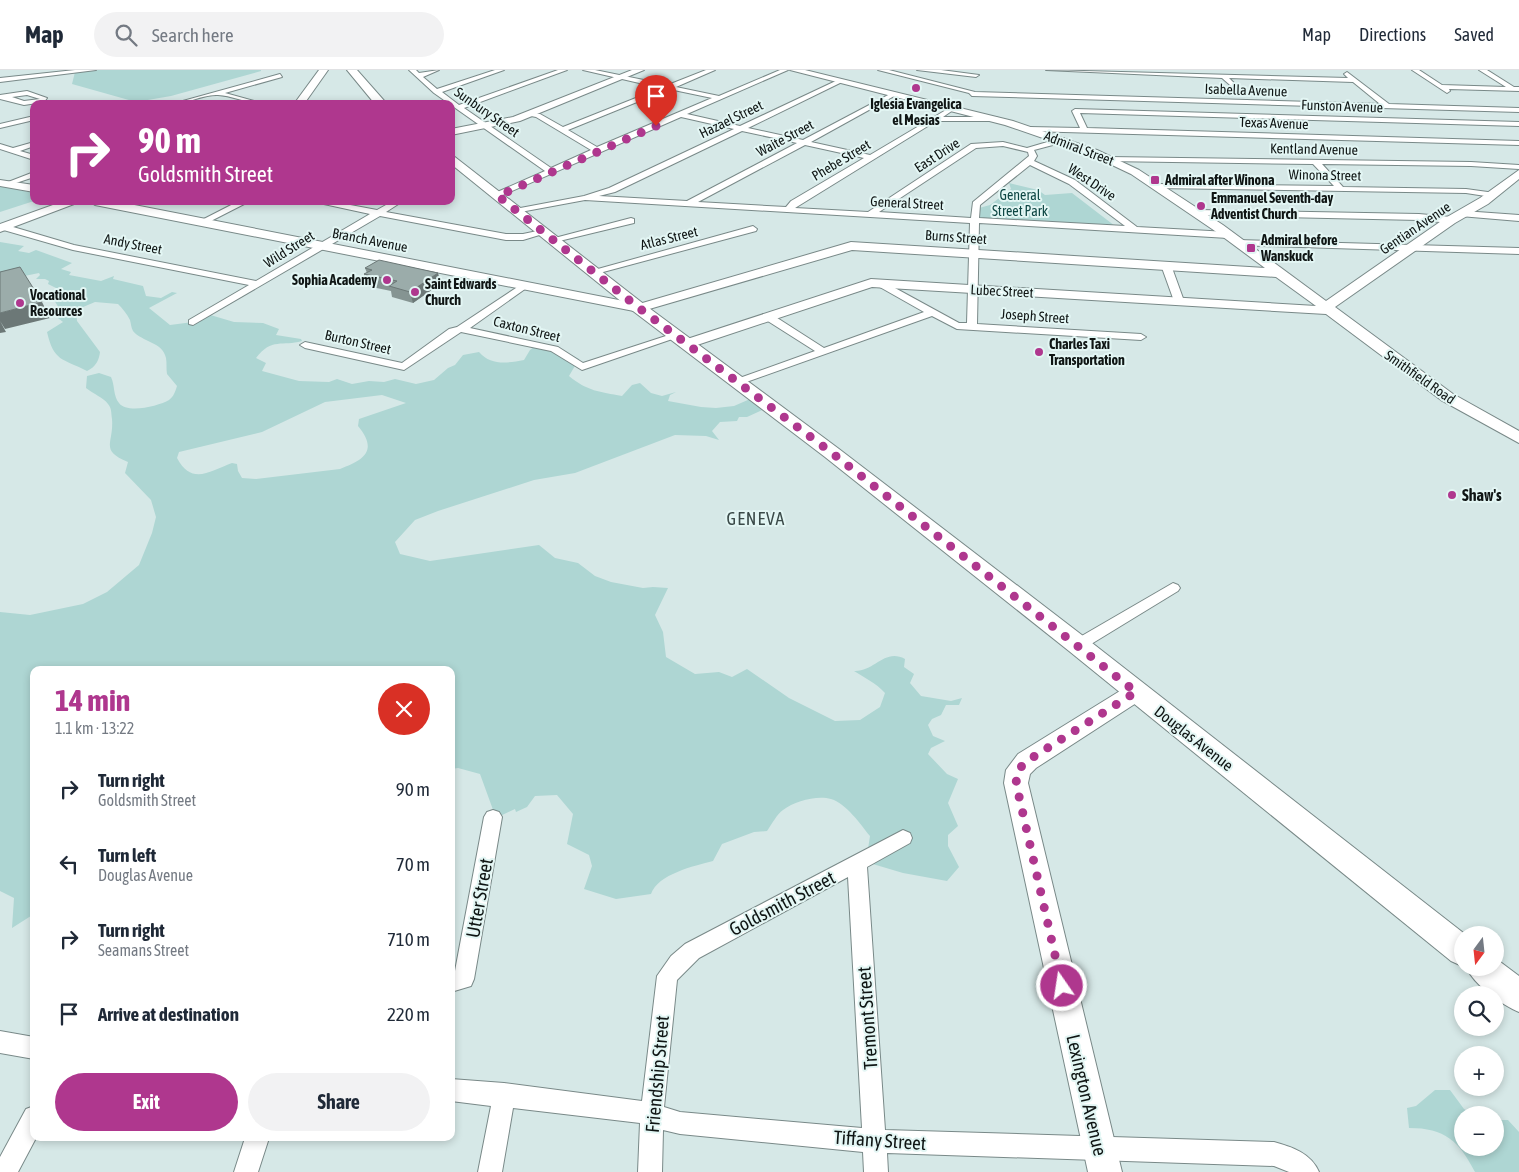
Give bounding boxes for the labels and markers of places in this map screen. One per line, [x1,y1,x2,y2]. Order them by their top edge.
pin [635,75,677,126]
marker: Iglesia Evangelica el Mesias [910,82,922,94]
place label: Iglesia Evangelica el Mesias [870,96,962,128]
place label: Admiral after Winona [1164,172,1275,188]
marker: Admiral after Winona [1149,174,1161,186]
place label: Emmanuel Seventh-day Adventist Church [1210,190,1334,222]
marker: Emmanuel Seventh-day Adventist Church [1195,200,1207,212]
place label: Admiral before Wanskuck [1260,232,1338,264]
marker: Admiral before Wanskuck [1245,242,1257,254]
place label: Sophia Academy [292,272,377,288]
marker: Sophia Academy [381,274,393,286]
place label: Saint Edwards Church [425,276,496,308]
marker: Saint Edwards Church [409,286,421,298]
place label: Vocational Resources [29,287,86,319]
marker: Vocational Resources [14,297,26,309]
place label: Charles Taxi Transportation [1049,336,1125,368]
marker: Charles Taxi Transportation [1033,346,1045,358]
place label: Shaw's [1462,486,1502,504]
marker: Shaw's [1446,489,1458,501]

